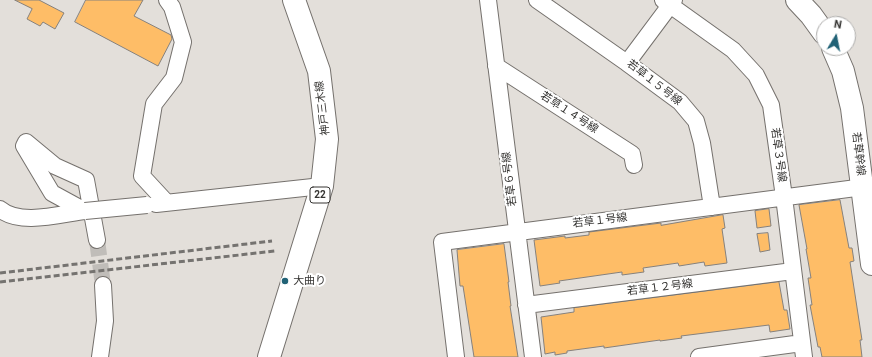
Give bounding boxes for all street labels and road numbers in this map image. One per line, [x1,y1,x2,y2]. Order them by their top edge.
street label: 若草１５号線 [624,57,684,109]
street label: 神戸三木線 [313,80,333,136]
street label: 若草１４号線 [538,89,600,137]
street label: 若草３号線 [768,127,788,183]
street label: 若草幹線 [849,131,867,177]
street label: 若草６号線 [500,151,520,207]
road number: 22 [310,187,330,203]
street label: 若草１号線 [572,211,628,231]
street label: 若草１２号線 [626,277,694,299]

